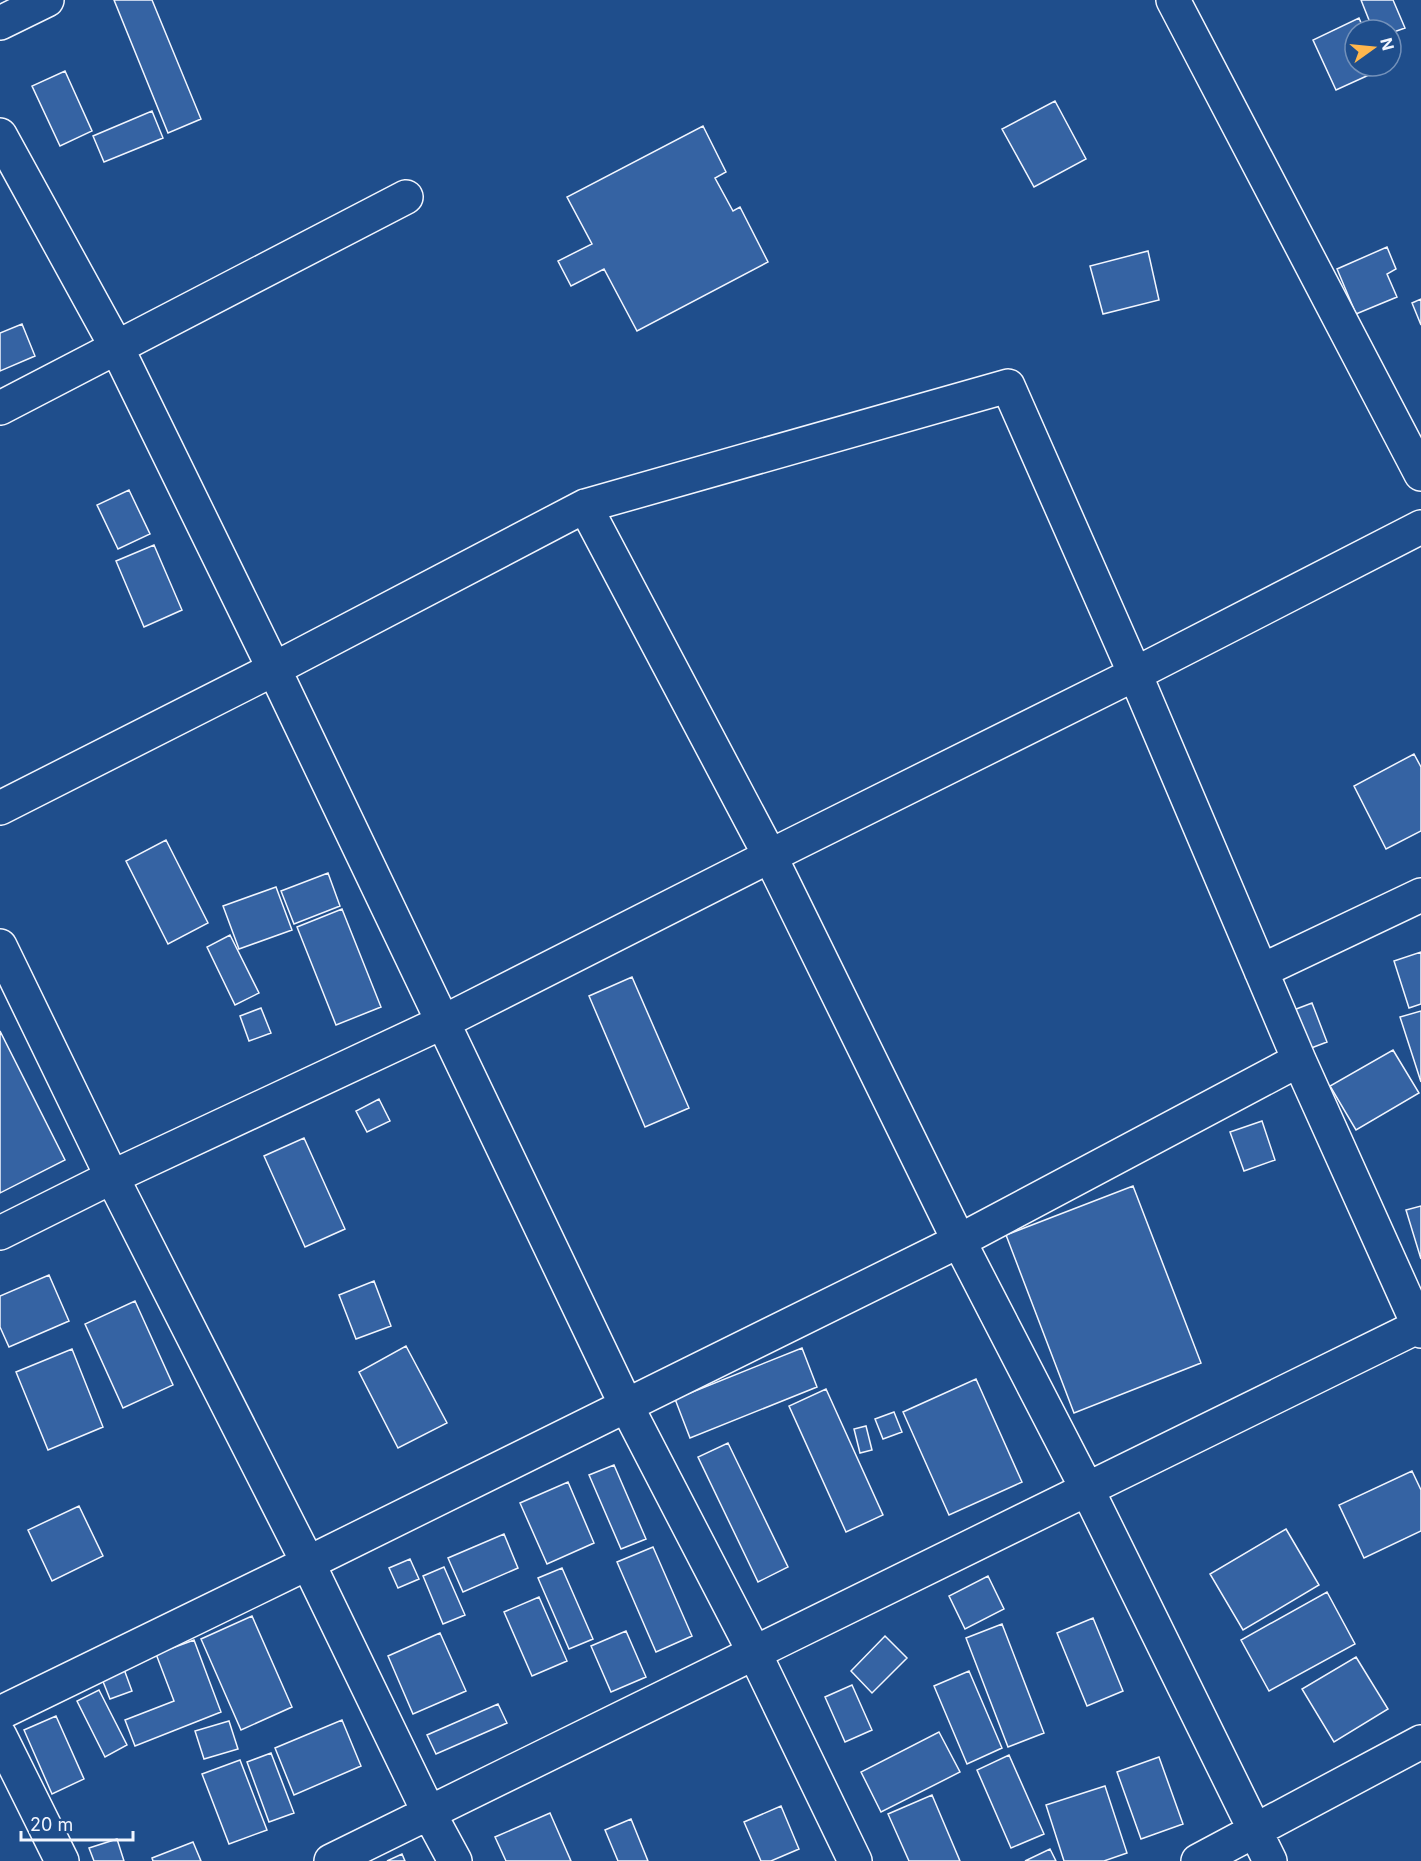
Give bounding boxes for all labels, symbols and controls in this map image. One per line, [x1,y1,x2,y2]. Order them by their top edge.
north arrow [1343,18,1403,78]
text: N [1376,36,1399,53]
scale bar [21,1804,134,1842]
text: 20 m [30,1814,73,1835]

